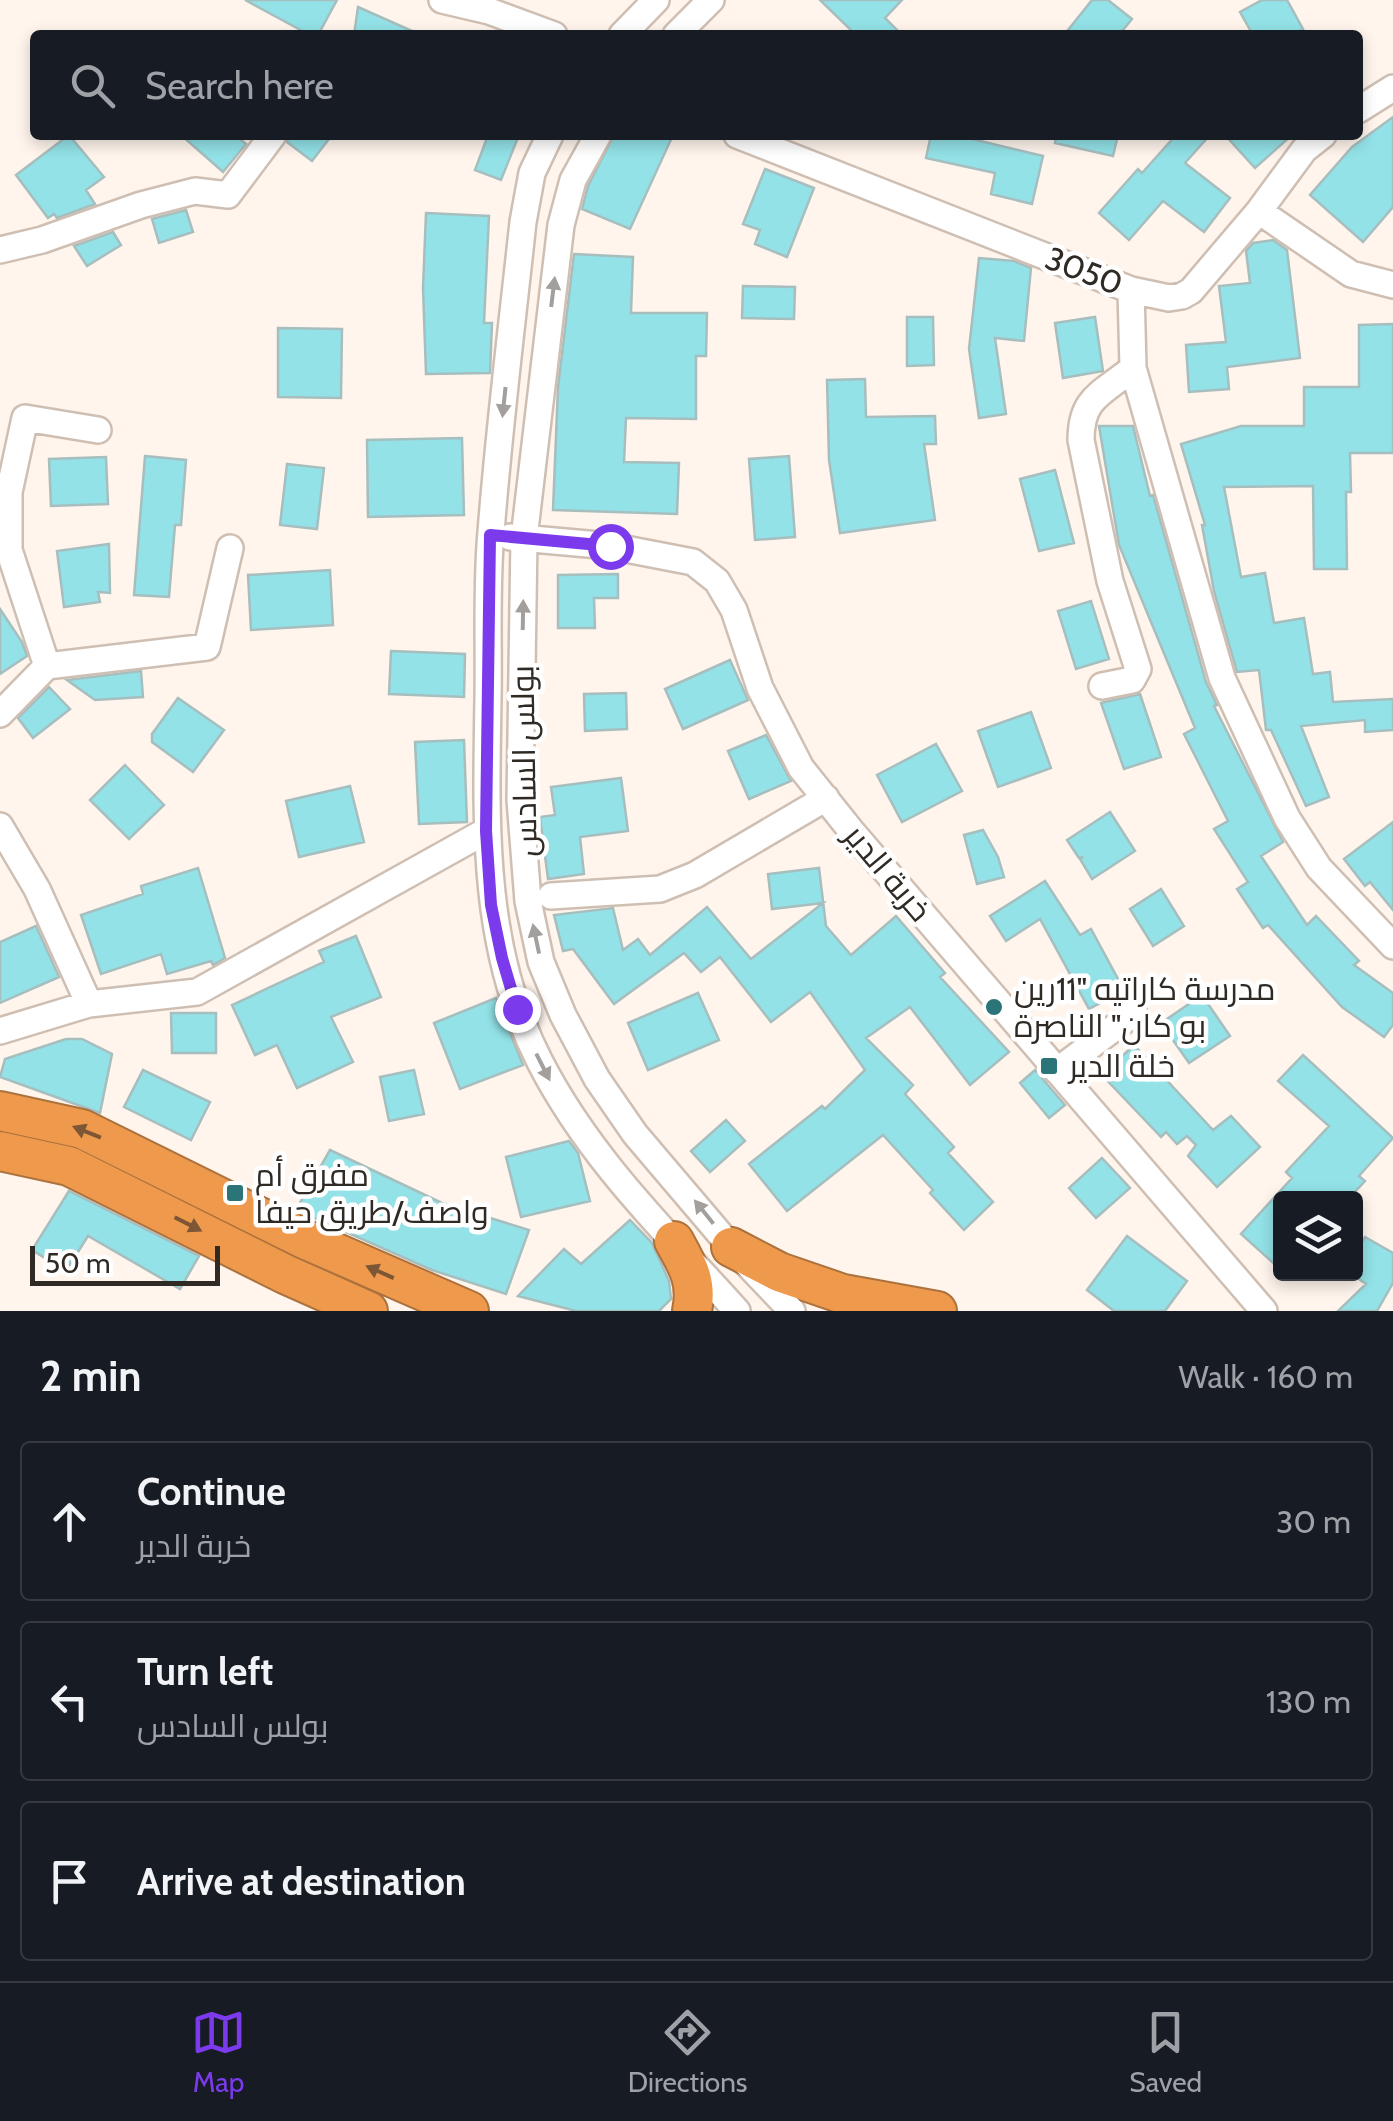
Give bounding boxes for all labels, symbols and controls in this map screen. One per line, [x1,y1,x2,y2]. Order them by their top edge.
search box [30,30,1363,140]
icon: search [65,58,120,113]
text: Search here [145,62,334,109]
street label: 3050 [1040,238,1128,303]
one-way arrow [546,275,562,307]
one-way arrow [496,386,512,418]
route start [588,524,634,570]
one-way arrow [515,598,531,630]
street label: بولس السادس [502,665,545,857]
street label: خربة الدير [835,815,940,929]
one-way arrow [528,923,544,954]
place label: مدرسة كاراتيه "11رين بو كان" الناصرة [1014,969,1275,1045]
route end [495,987,541,1033]
marker: مدرسة كاراتيه "11رين بو كان" الناصرة [983,996,1005,1018]
place label: خلة الدير [1067,1046,1175,1085]
one-way arrow [534,1052,551,1081]
marker: خلة الدير [1038,1055,1060,1077]
one-way arrow [72,1124,102,1139]
place label: مفرق أم واصف/طريق حيفا [255,1155,489,1232]
marker: مفرق أم واصف/طريق حيفا [224,1182,246,1204]
map controls [1273,1191,1363,1281]
button: layers [1273,1191,1363,1281]
one-way arrow [694,1200,715,1225]
one-way arrow [173,1215,202,1232]
scale bar [30,1241,220,1286]
text: 50 m [45,1246,111,1280]
one-way arrow [365,1264,394,1281]
text: 2 min [40,1350,141,1402]
text: Walk · 160 m [1179,1357,1353,1396]
text: Continue [137,1468,286,1515]
icon: ahead [42,1494,97,1549]
text: 30 m [1276,1502,1351,1541]
text: خربة الدير [137,1526,251,1565]
text: Turn left [137,1648,273,1695]
icon: left [42,1674,97,1729]
text: 130 m [1266,1682,1351,1721]
text: بولس السادس [137,1706,329,1745]
icon: arrive [42,1854,97,1909]
text: Arrive at destination [137,1858,466,1905]
tab: Map [191,2005,246,2099]
tab: Directions [628,2005,747,2099]
tab: Saved [1129,2005,1202,2099]

